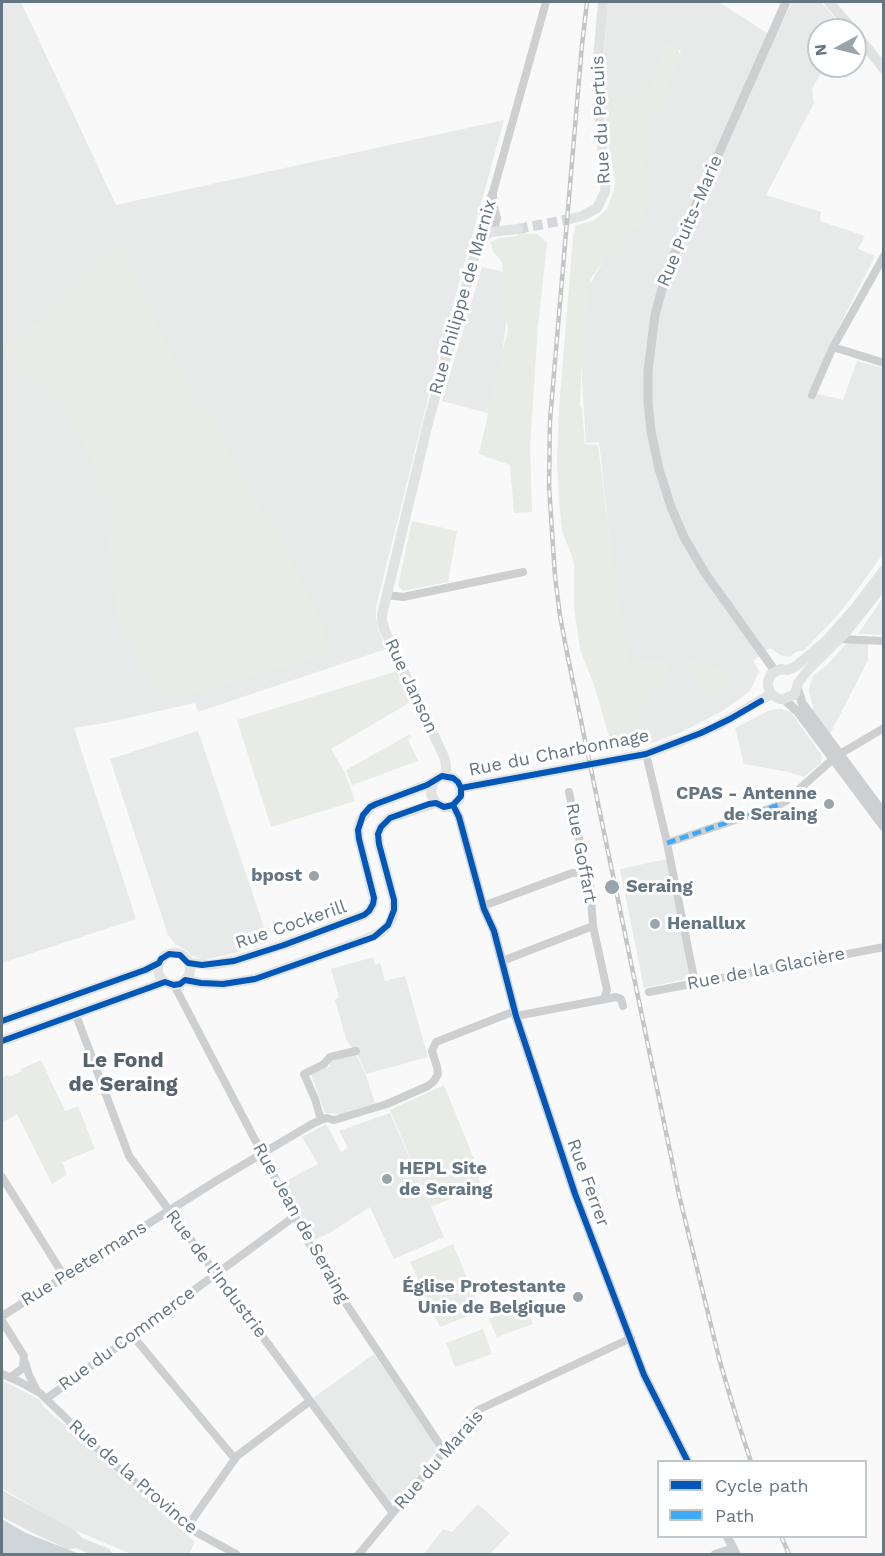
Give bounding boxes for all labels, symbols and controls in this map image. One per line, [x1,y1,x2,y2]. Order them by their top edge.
north arrow [807,18,867,78]
text: N [810,43,831,57]
street label: Rue du Pertuis [587,55,615,185]
street label: Rue Puits-Marie [653,152,727,290]
street label: Rue Philippe de Marnix [425,197,501,397]
street label: Rue Janson [380,635,442,737]
street label: Rue du Charbonnage [467,725,651,781]
place label: CPAS - Antenne de Seraing [676,783,817,826]
marker: CPAS - Antenne de Seraing [822,797,836,811]
street label: Rue Goffart [561,801,601,905]
place label: bpost [251,865,302,887]
marker: bpost [307,869,321,883]
place label: Seraing [626,876,693,898]
marker: Seraing [603,878,621,896]
street label: Rue Cockerill [233,896,349,954]
place label: Henallux [667,913,746,935]
marker: Henallux [648,917,662,931]
street label: Rue de la Glacière [685,943,847,995]
district label: Le Fond de Seraing [69,1048,177,1098]
street label: Rue Ferrer [562,1136,614,1230]
street label: Rue Jean de Seraing [248,1139,354,1307]
place label: HEPL Site de Seraing [399,1158,492,1200]
marker: HEPL Site de Seraing [380,1172,394,1186]
street label: Rue de l'Industrie [161,1206,271,1342]
street label: Rue Peetermans [17,1217,151,1311]
place label: Église Protestante Unie de Belgique [402,1276,566,1318]
street label: Rue du Commerce [55,1282,199,1396]
marker: Église Protestante Unie de Belgique [571,1290,585,1304]
street label: Rue du Marais [390,1406,488,1514]
street label: Rue de la Province [64,1415,202,1539]
legend [657,1460,867,1538]
text: Cycle path [715,1475,809,1496]
text: Path [715,1505,755,1526]

